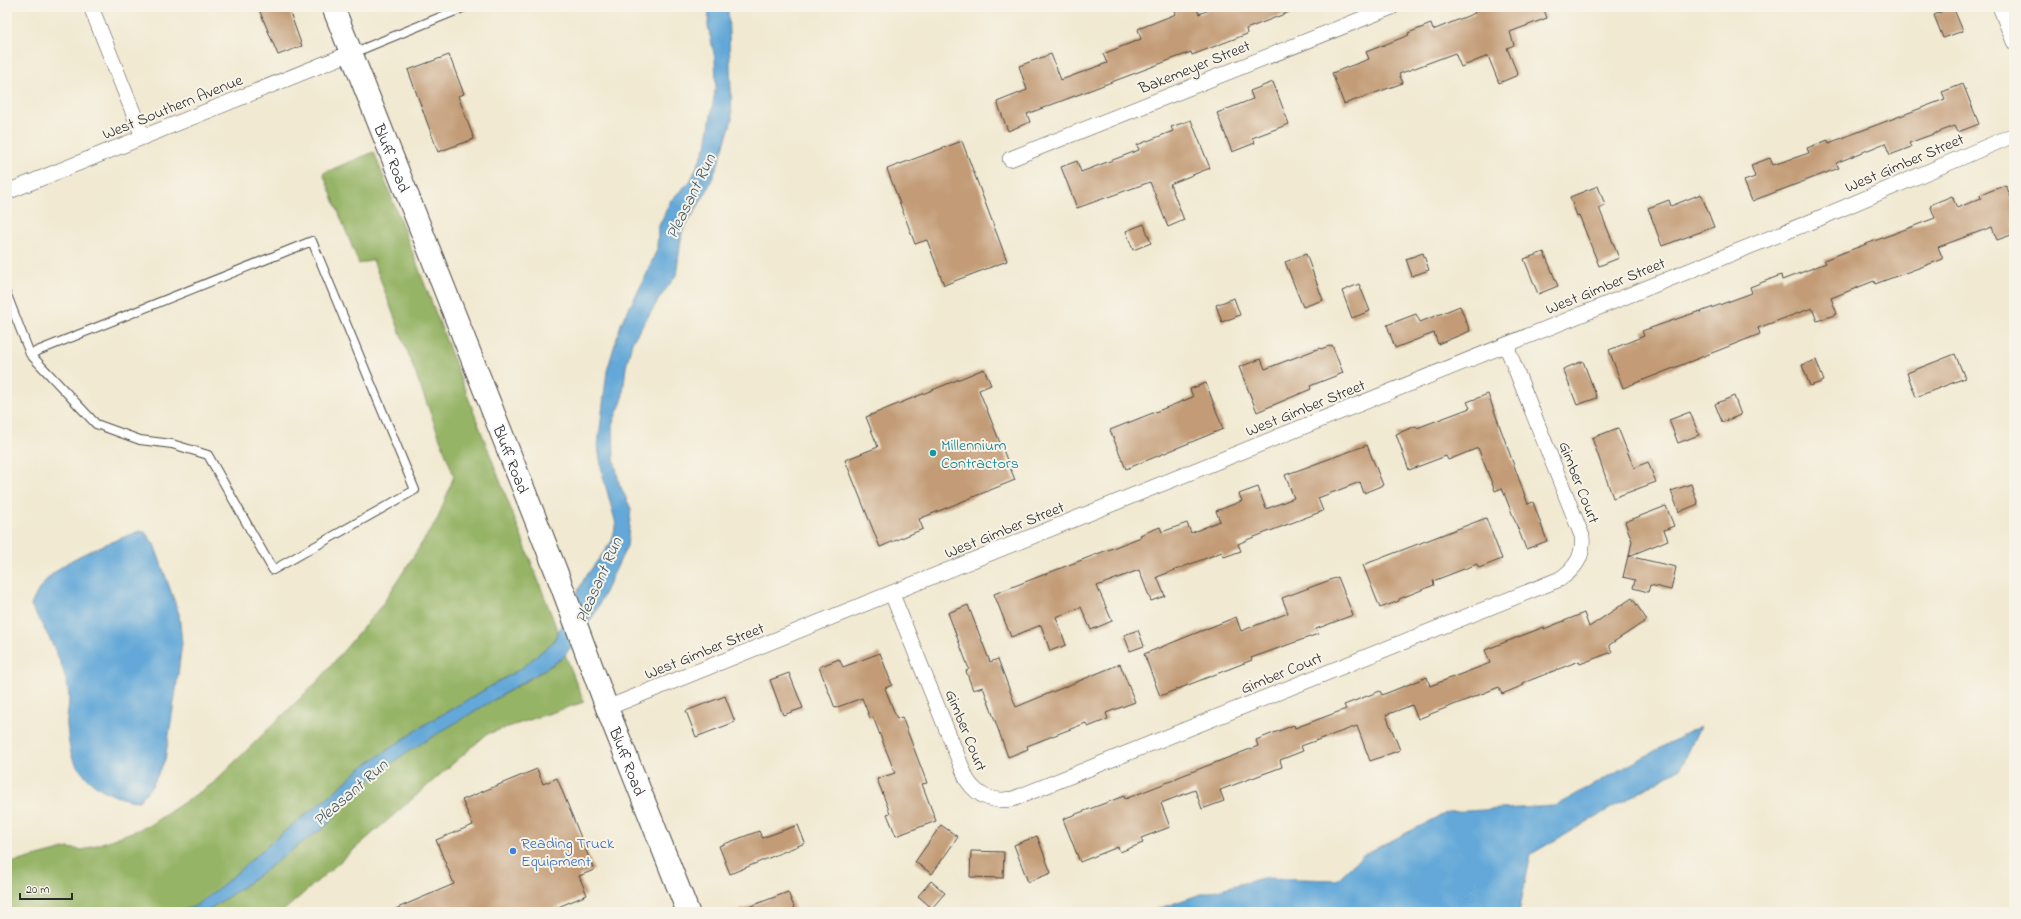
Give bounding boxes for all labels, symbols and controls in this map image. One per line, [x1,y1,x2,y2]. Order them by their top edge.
street label: Bakemeyer Street [1134,34,1255,102]
street label: West Southern Avenue [99,68,247,147]
street label: Bluff Road [366,120,415,196]
street label: West Gimber Street [1841,128,1969,200]
water label: Pleasant Run [660,149,723,244]
street label: West Gimber Street [1542,252,1670,322]
street label: West Gimber Street [1242,374,1370,444]
street label: Bluff Road [485,421,534,498]
place label: Millennium Contractors [941,434,1019,476]
street label: Gimber Court [1551,438,1605,528]
marker: Millennium Contractors [928,448,938,458]
street label: West Gimber Street [941,496,1069,566]
water label: Pleasant Run [569,533,630,628]
street label: West Gimber Street [641,617,769,687]
street label: Gimber Court [1237,646,1327,701]
street label: Gimber Court [938,686,993,776]
street label: Bluff Road [601,723,651,800]
water label: Pleasant Run [308,753,394,833]
place label: Reading Truck Equipment [521,832,615,874]
marker: Reading Truck Equipment [508,846,518,856]
scale bar [20,875,72,901]
text: 20 m [26,881,49,899]

